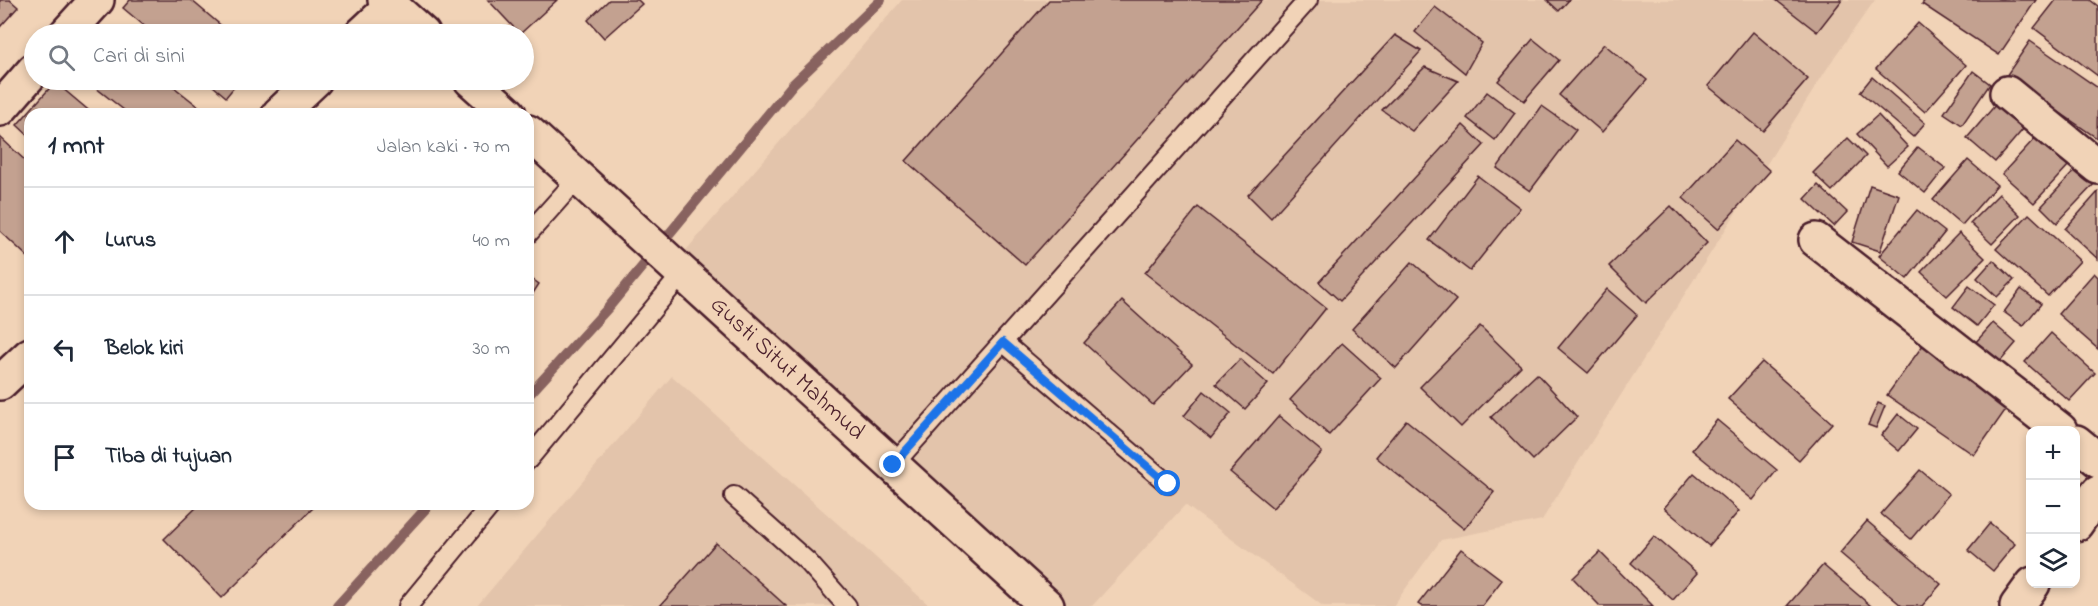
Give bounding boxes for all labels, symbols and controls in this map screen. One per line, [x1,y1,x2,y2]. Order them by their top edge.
search box [24,24,534,90]
icon: search [45,41,78,74]
text: Cari di sini [93,41,185,73]
text: 1 mnt [48,128,105,166]
text: Jalan kaki · 70 m [377,133,510,162]
icon: ahead [48,225,81,258]
text: Lurus [105,225,156,257]
text: 40 m [473,227,510,256]
street label: Gusti Situt Mahmud [702,288,873,449]
icon: left [48,333,81,366]
text: Belok kiri [105,333,184,365]
text: 30 m [473,335,510,364]
map controls [2026,426,2080,588]
button: + [2026,426,2080,480]
icon: arrive [48,441,81,474]
text: Tiba di tujuan [105,441,232,473]
route end [879,451,905,477]
route start [1154,470,1180,496]
button: − [2026,480,2080,534]
button: layers [2026,534,2080,588]

